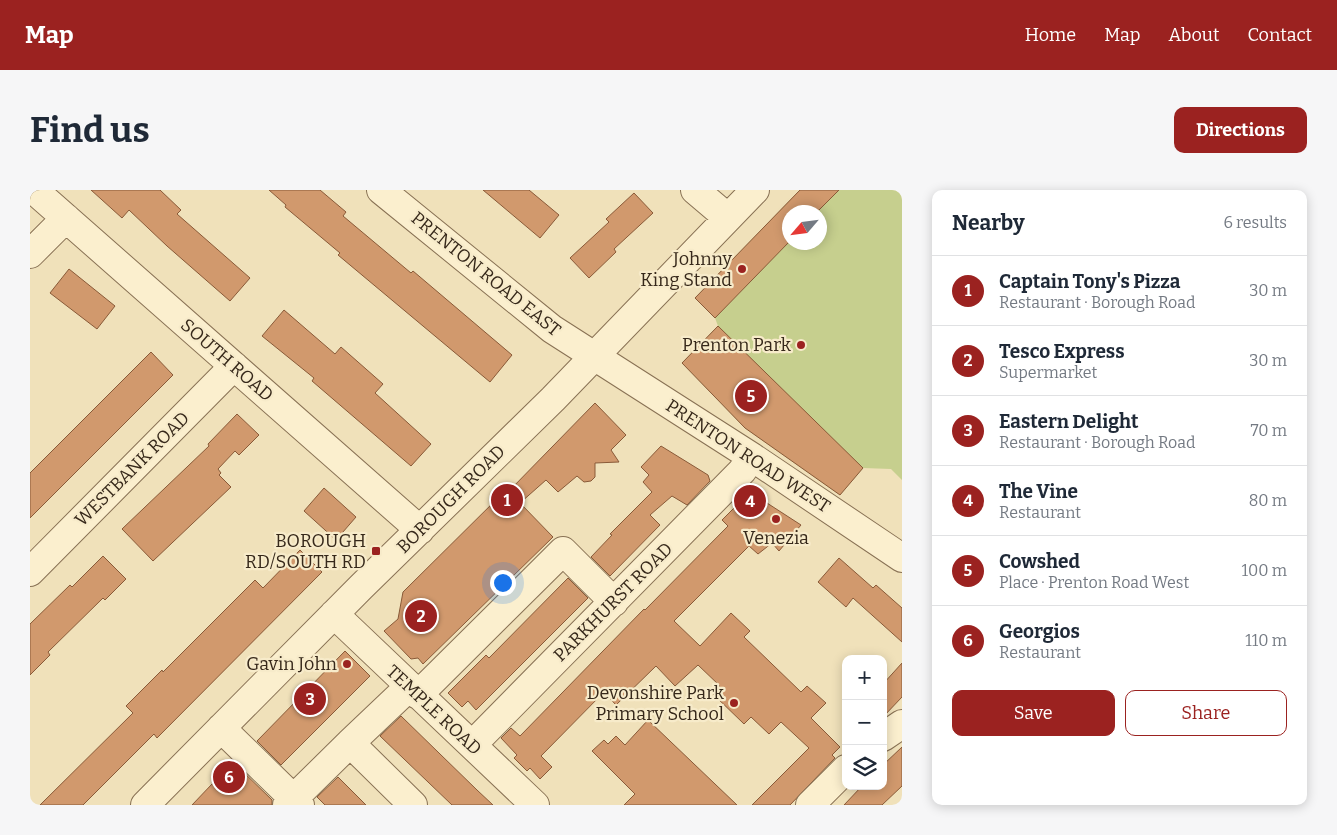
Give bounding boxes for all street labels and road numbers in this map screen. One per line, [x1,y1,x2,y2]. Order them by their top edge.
street label: PRENTON ROAD EAST [407,207,565,341]
street label: SOUTH ROAD [176,314,278,406]
street label: PRENTON ROAD WEST [662,395,835,518]
street label: WESTBANK ROAD [70,407,194,531]
street label: BOROUGH ROAD [392,440,510,558]
street label: PARKHURST ROAD [549,538,677,666]
street label: TEMPLE ROAD [382,660,486,760]

